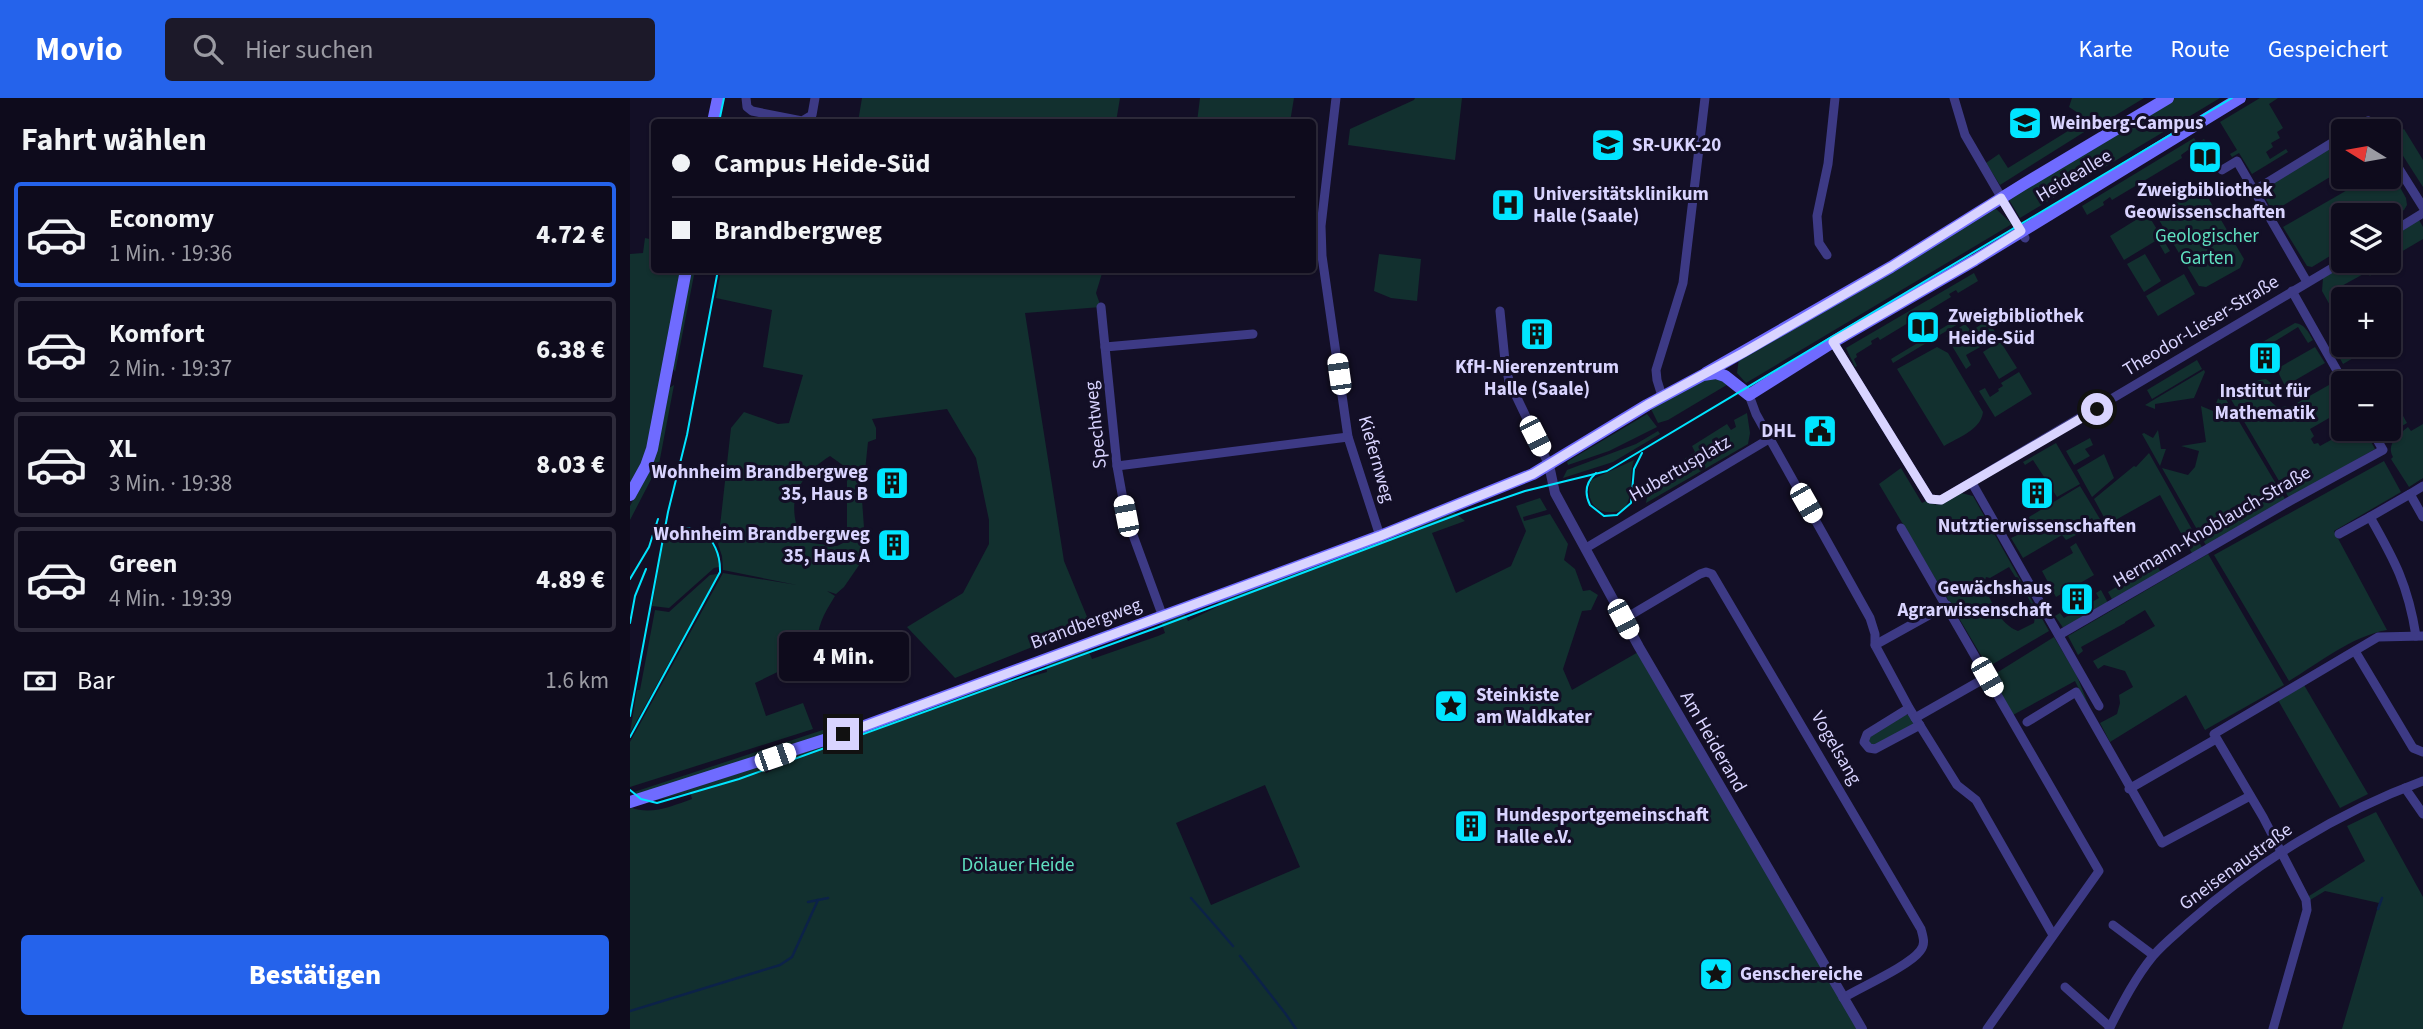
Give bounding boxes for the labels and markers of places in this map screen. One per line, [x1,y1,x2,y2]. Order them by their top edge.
school or university icon: Weinberg-Campus [2006,104,2044,142]
place label: Weinberg-Campus [2050,110,2203,137]
school or university icon: SR-UKK-20 [1589,126,1627,164]
place label: SR-UKK-20 [1632,132,1721,159]
library icon: Zweigbibliothek Geowissenschaften [2186,138,2224,176]
place label: Zweigbibliothek Geowissenschaften [2124,177,2286,226]
place label: Universitätsklinikum Halle (Saale) [1533,181,1709,230]
hospital icon: Universitätsklinikum Halle (Saale) [1489,186,1527,224]
place label: Zweigbibliothek Heide-Süd [1948,303,2085,352]
library icon: Zweigbibliothek Heide-Süd [1904,308,1942,346]
building icon: KfH-Nierenzentrum Halle (Saale) [1518,315,1556,353]
building icon: Institut für Mathematik [2246,339,2284,377]
place label: KfH-Nierenzentrum Halle (Saale) [1455,354,1619,403]
place label: Institut für Mathematik [2215,378,2316,427]
public building icon: DHL [1801,412,1839,450]
place label: DHL [1761,418,1796,445]
place label: Wohnheim Brandbergweg 35, Haus B [652,459,868,508]
building icon: Wohnheim Brandbergweg 35, Haus B [873,464,911,502]
building icon: Nutztierwissenschaften [2018,474,2056,512]
place label: Nutztierwissenschaften [1938,513,2136,540]
place label: Wohnheim Brandbergweg 35, Haus A [654,521,870,570]
building icon: Wohnheim Brandbergweg 35, Haus A [875,526,913,564]
place label: Gewächshaus Agrarwissenschaft [1896,575,2052,624]
building icon: Gewächshaus Agrarwissenschaft [2058,580,2096,618]
place label: Steinkiste am Waldkater [1476,682,1592,731]
place icon: Steinkiste am Waldkater [1432,687,1470,725]
place label: Hundesportgemeinschaft Halle e.V. [1496,802,1709,851]
building icon: Hundesportgemeinschaft Halle e.V. [1452,807,1490,845]
place icon: Genschereiche [1697,955,1735,993]
place label: Genschereiche [1740,961,1863,988]

